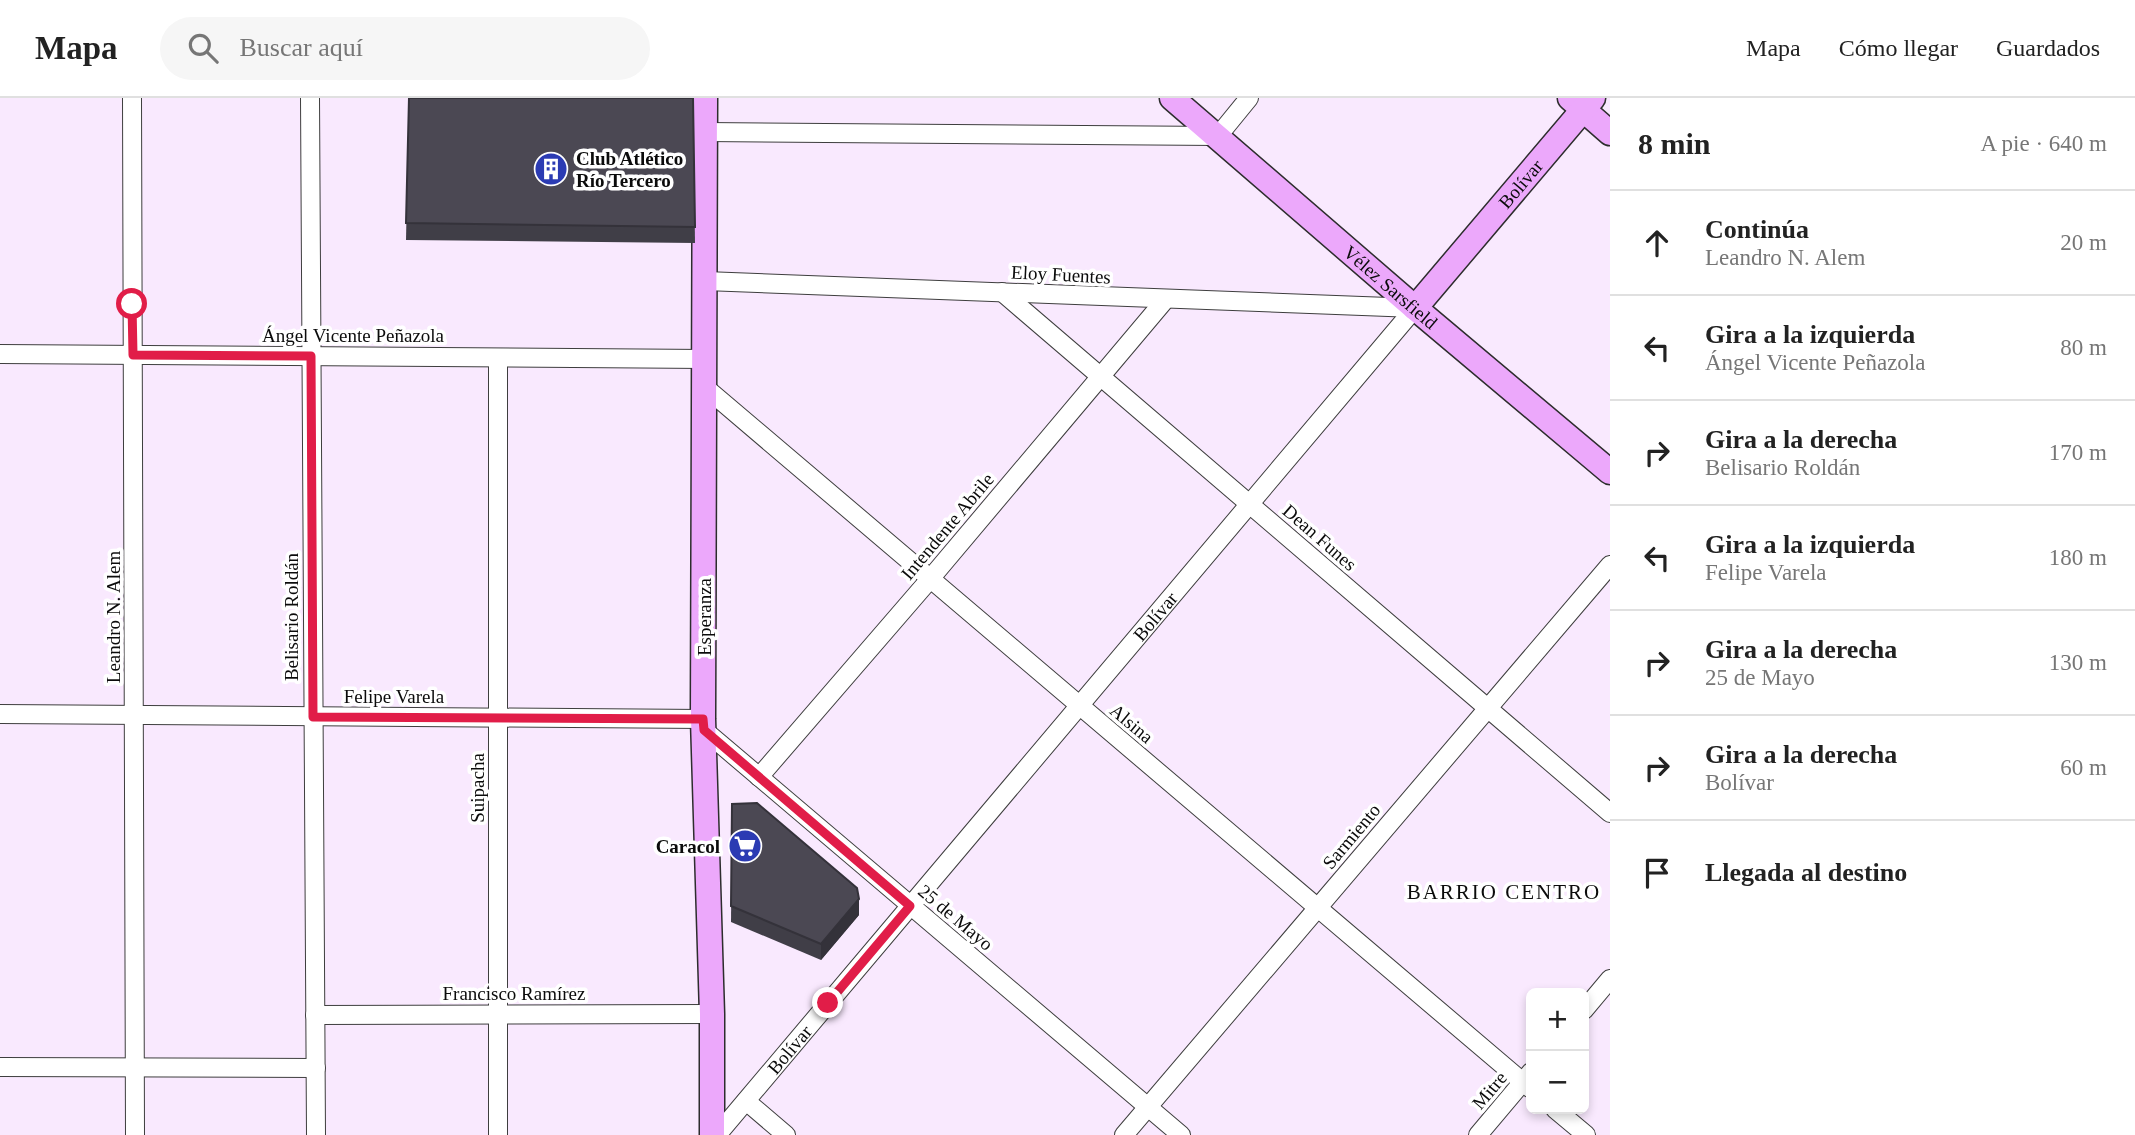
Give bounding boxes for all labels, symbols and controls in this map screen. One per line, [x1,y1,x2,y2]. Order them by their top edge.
search box [160,17,650,80]
icon: search [184,29,222,67]
text: Mapa [35,30,118,66]
text: Buscar aquí [240,33,363,62]
text: Mapa [1746,35,1801,61]
text: Cómo llegar [1839,35,1958,61]
text: Guardados [1996,35,2100,61]
text: 8 min [1638,127,1711,160]
text: A pie · 640 m [1981,131,2107,156]
place label: Club Atlético Río Tercero [576,148,683,191]
building icon: Club Atlético Río Tercero [532,150,570,188]
street label: Bolívar [1494,155,1548,213]
text: Continúa [1705,215,1809,244]
icon: ahead [1638,224,1676,262]
text: 20 m [2060,230,2107,255]
street label: Vélez Sarsfield [1339,241,1442,334]
text: Leandro N. Alem [1705,245,1865,270]
street label: Eloy Fuentes [1011,261,1111,288]
route start [116,288,147,319]
text: Gira a la izquierda [1705,320,1915,349]
street label: Ángel Vicente Peñazola [262,325,445,346]
icon: left [1638,329,1676,367]
text: 80 m [2060,335,2107,360]
text: Ángel Vicente Peñazola [1705,350,1925,375]
text: Gira a la derecha [1705,425,1897,454]
icon: right [1638,434,1676,472]
text: 170 m [2049,440,2107,465]
text: Belisario Roldán [1705,455,1860,480]
street label: Intendente Abrile [897,469,998,584]
street label: Dean Funes [1279,500,1361,575]
text: Gira a la izquierda [1705,530,1915,559]
icon: left [1638,539,1676,577]
text: 180 m [2049,545,2107,570]
street label: Leandro N. Alem [103,551,124,683]
street label: Belisario Roldán [281,552,302,681]
text: Felipe Varela [1705,560,1827,585]
street label: Esperanza [694,577,715,656]
street label: Bolívar [1129,587,1182,645]
text: Gira a la derecha [1705,635,1897,664]
icon: right [1638,644,1676,682]
text: 130 m [2049,650,2107,675]
text: 25 de Mayo [1705,665,1815,690]
street label: Felipe Varela [344,686,445,707]
street label: Alsina [1106,699,1158,748]
text: Gira a la derecha [1705,740,1897,769]
icon: right [1638,749,1676,787]
street label: Suipacha [467,753,488,823]
text: 60 m [2060,755,2107,780]
text: Bolívar [1705,770,1774,795]
street label: Sarmiento [1318,800,1385,873]
supermarket icon: Caracol [726,827,764,865]
place label: Caracol [656,836,720,857]
icon: arrive [1638,854,1676,892]
text: Llegada al destino [1705,858,1907,887]
street label: 25 de Mayo [914,880,997,955]
district label: BARRIO CENTRO [1407,880,1601,904]
street label: Francisco Ramírez [443,983,585,1004]
route end [812,987,843,1018]
map controls [1526,988,1589,1114]
button: + [1526,988,1589,1051]
street label: Bolívar [763,1021,816,1078]
button: − [1526,1051,1589,1114]
street label: Mitre [1468,1067,1511,1113]

